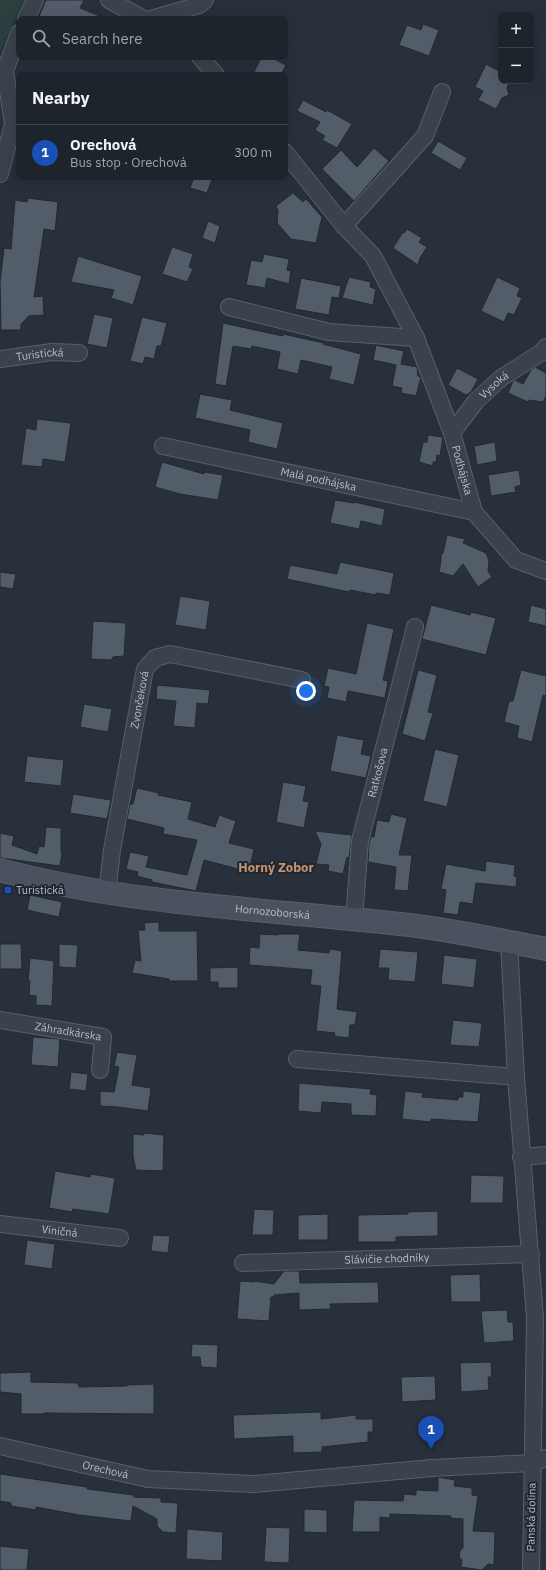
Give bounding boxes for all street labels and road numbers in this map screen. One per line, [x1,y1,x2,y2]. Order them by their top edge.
street label: Turistická [15,345,64,364]
street label: Vysoká [476,368,511,402]
street label: Podhájska [449,444,476,497]
street label: Malá podhájska [279,464,358,494]
street label: Zvončeková [127,670,152,730]
street label: Ratkošova [364,746,391,799]
street label: Hornozoborská [234,901,311,922]
street label: Záhradkárska [34,1019,103,1044]
street label: Viničná [41,1222,78,1240]
street label: Slávičie chodníky [344,1250,430,1267]
street label: Orechová [81,1458,130,1481]
street label: Panská dolina [523,1482,539,1551]

